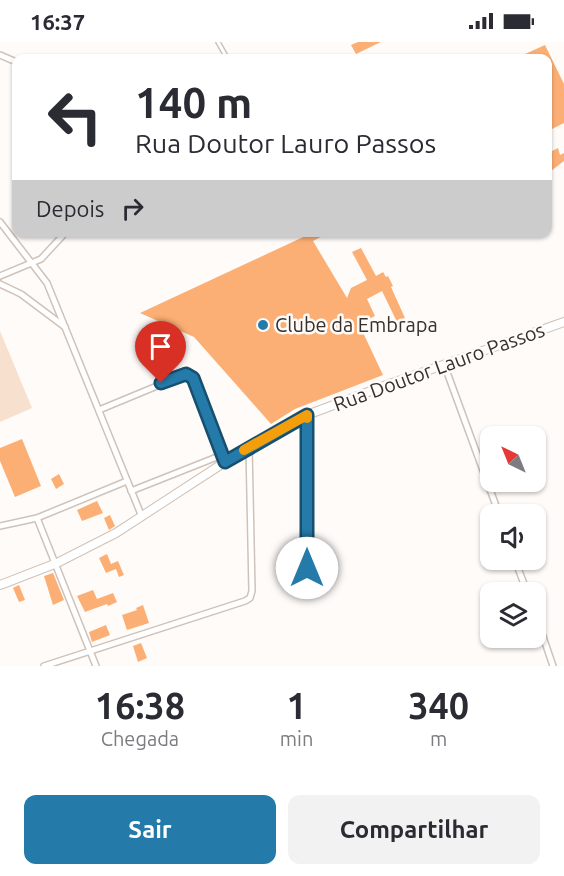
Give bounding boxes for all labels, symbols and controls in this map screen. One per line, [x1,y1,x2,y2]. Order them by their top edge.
text: 16:37 [30,9,85,34]
icon: left [36,78,114,156]
text: 140 m [135,79,252,126]
text: Rua Doutor Lauro Passos [135,128,436,158]
icon: right [116,192,149,225]
text: Depois [36,196,104,221]
place label: Clube da Embrapa [275,313,438,336]
marker: Clube da Embrapa [256,318,270,332]
street label: Rua Doutor Lauro Passos [330,318,548,416]
pin [135,321,186,383]
icon: arrive [144,330,177,363]
north arrow [480,426,546,492]
map controls [480,426,546,648]
button: sound [480,504,546,570]
position arrow [275,536,339,600]
button: layers [480,582,546,648]
text: 16:38 [95,685,185,726]
text: 1 [286,685,307,726]
text: 340 [408,685,469,726]
text: Chegada [101,727,179,750]
text: min [280,727,313,750]
text: m [430,727,447,750]
button: Sair [24,795,276,864]
button: Compartilhar [288,795,540,864]

